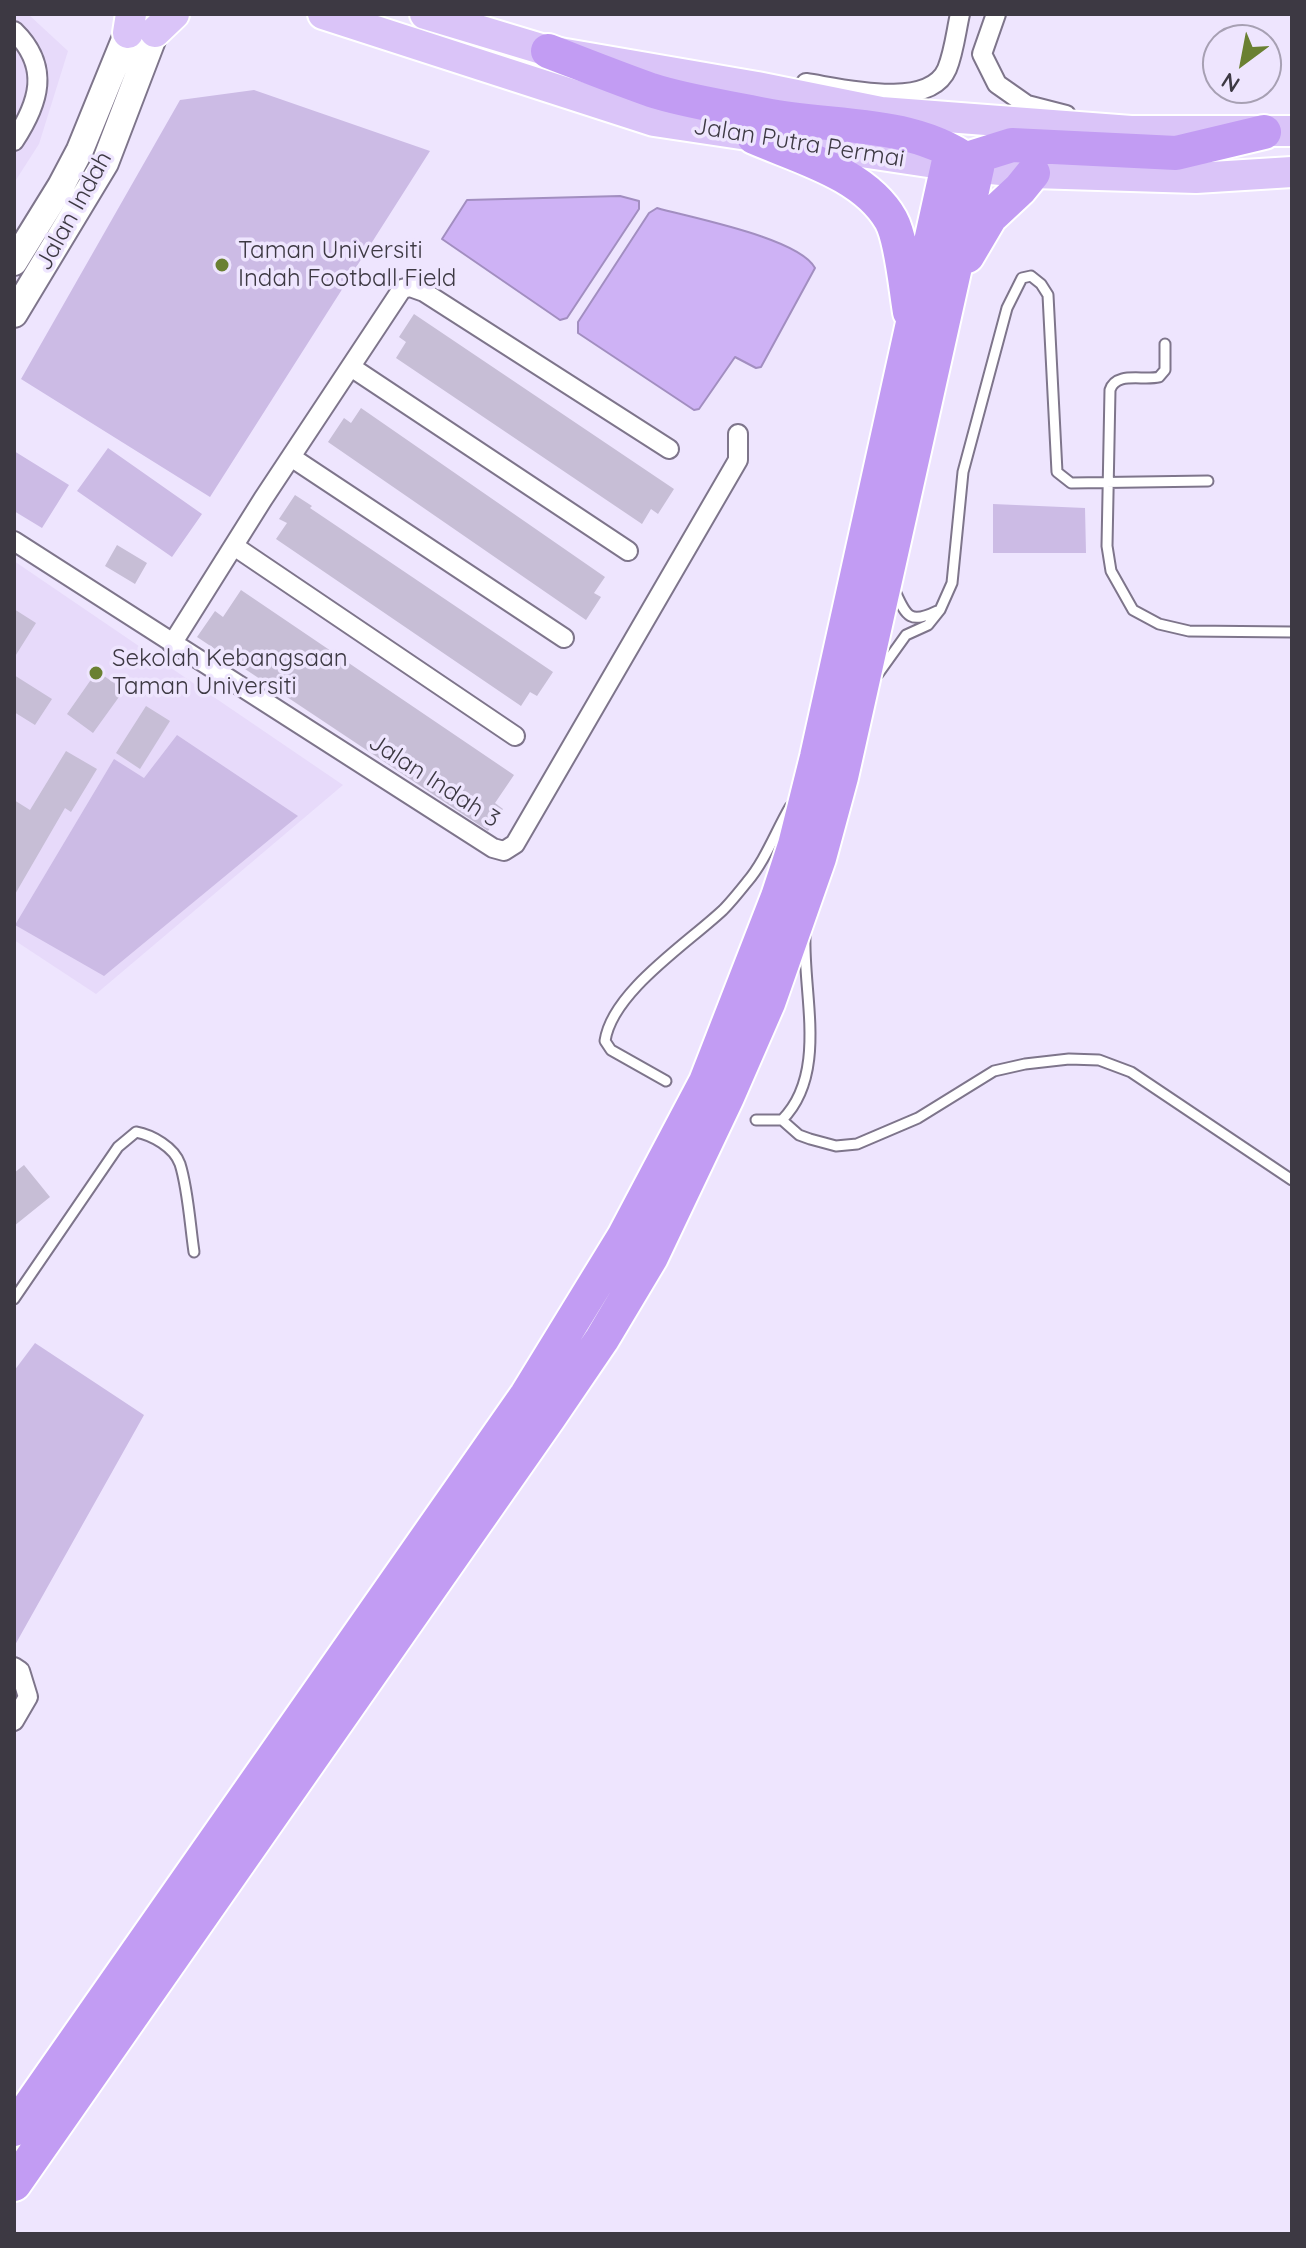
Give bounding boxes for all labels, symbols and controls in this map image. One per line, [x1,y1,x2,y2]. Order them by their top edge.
north arrow [1202,24,1282,104]
text: N [1216,67,1245,99]
street label: Jalan Putra Permai [691,112,907,174]
street label: Jalan Indah [30,147,118,275]
place label: Taman Universiti Indah Football Field [238,237,456,293]
marker: Taman Universiti Indah Football Field [213,256,231,274]
place label: Sekolah Kebangsaan Taman Universiti [112,645,348,701]
marker: Sekolah Kebangsaan Taman Universiti [87,664,105,682]
street label: Jalan Indah 3 [363,728,505,834]

